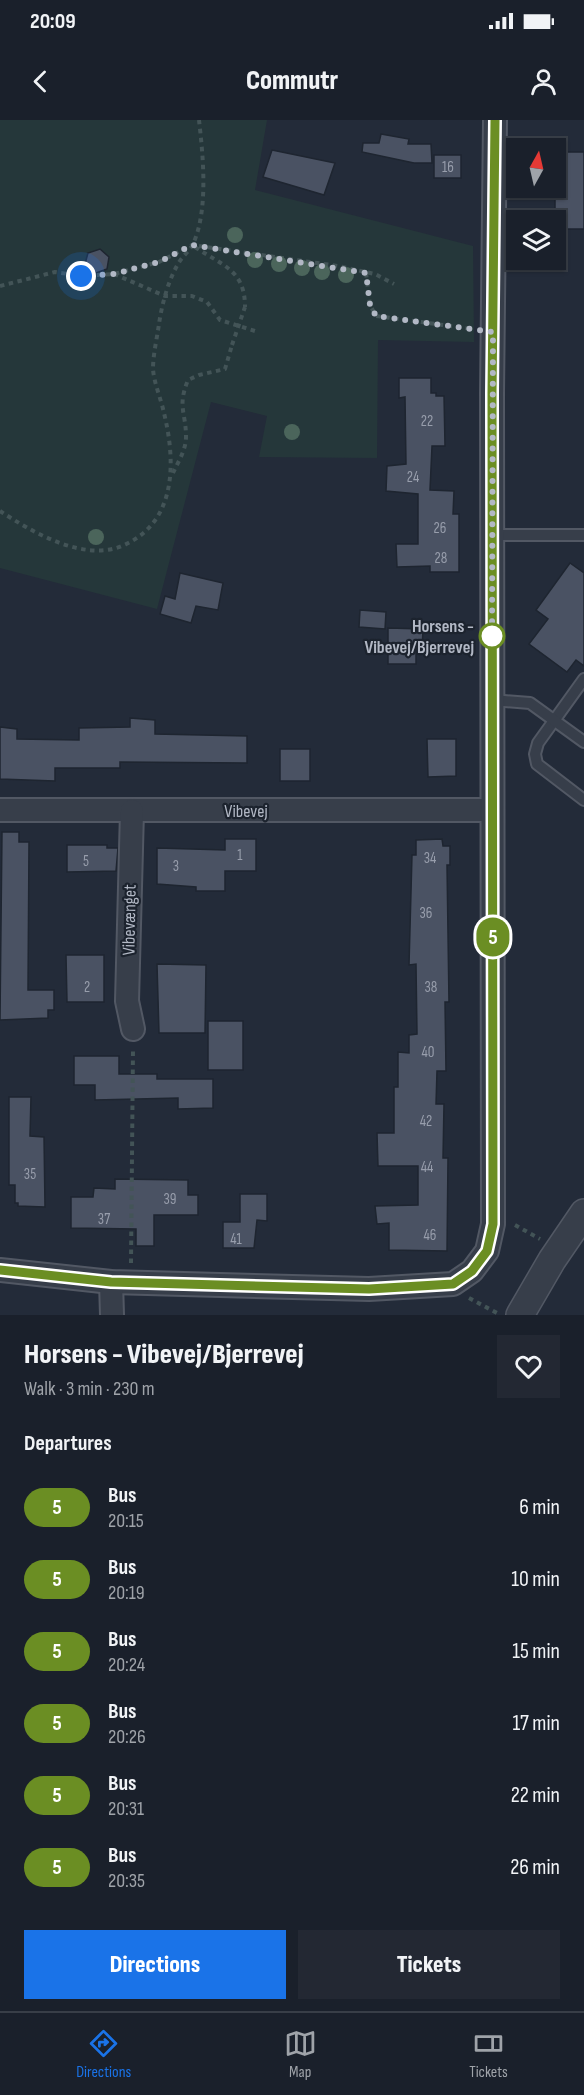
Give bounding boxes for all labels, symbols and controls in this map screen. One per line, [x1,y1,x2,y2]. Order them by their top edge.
text: 20:09 [30,8,76,35]
icon: back [24,65,57,98]
text: Commutr [246,65,338,97]
icon: person [527,65,560,98]
north arrow [506,138,566,198]
map controls [506,138,566,270]
house number: 16 [442,158,454,177]
button: layers [506,210,566,270]
your location [66,261,96,291]
house number: 22 [421,412,433,431]
house number: 24 [407,468,419,487]
house number: 26 [434,519,446,538]
house number: 28 [435,549,447,568]
place label: Horsens - Vibevej/Bjerrevej [364,616,474,658]
marker: Horsens - Vibevej/Bjerrevej [479,623,505,649]
street label: Vibevej [224,801,268,822]
house number: 1 [237,846,243,865]
house number: 34 [424,849,436,868]
house number: 5 [83,852,89,871]
house number: 3 [173,857,179,876]
street label: Vibevænget [118,884,141,956]
house number: 36 [420,904,432,923]
line badge: 5 [474,918,512,956]
text: 5 [488,925,498,950]
house number: 2 [84,978,90,997]
house number: 38 [425,978,437,997]
house number: 40 [422,1043,434,1062]
house number: 42 [420,1112,432,1131]
house number: 44 [421,1158,433,1177]
house number: 35 [24,1165,36,1184]
house number: 39 [164,1190,176,1209]
house number: 37 [98,1210,110,1229]
house number: 46 [424,1226,436,1245]
house number: 41 [230,1230,243,1249]
button: heart [497,1335,560,1398]
text: Horsens - Vibevej/Bjerrevej [24,1338,303,1371]
text: Walk · 3 min · 230 m [24,1377,155,1401]
text: Departures [24,1430,112,1457]
text: Bus [108,1482,137,1509]
text: 6 min [519,1494,560,1521]
text: 5 [52,1495,62,1520]
text: 20:15 [108,1509,144,1533]
text: Bus [108,1554,137,1581]
text: 10 min [511,1566,560,1593]
text: 5 [52,1567,62,1592]
text: 20:19 [108,1581,145,1605]
text: Bus [108,1626,137,1653]
text: 15 min [512,1638,560,1665]
text: 5 [52,1639,62,1664]
text: 20:24 [108,1653,145,1677]
text: Bus [108,1698,137,1725]
text: 17 min [512,1710,560,1737]
text: 5 [52,1711,62,1736]
text: 20:26 [108,1725,146,1749]
text: Bus [108,1770,137,1797]
text: 22 min [511,1782,560,1809]
text: 5 [52,1783,62,1808]
text: 20:31 [108,1797,144,1821]
text: Bus [108,1842,137,1869]
text: 26 min [510,1854,560,1881]
text: 5 [52,1855,62,1880]
text: 20:35 [108,1869,145,1893]
button: Directions [24,1930,286,1999]
button: Tickets [298,1930,560,1999]
tab: Directions [76,2027,131,2082]
tab: Map [284,2027,317,2082]
tab: Tickets [469,2027,508,2082]

